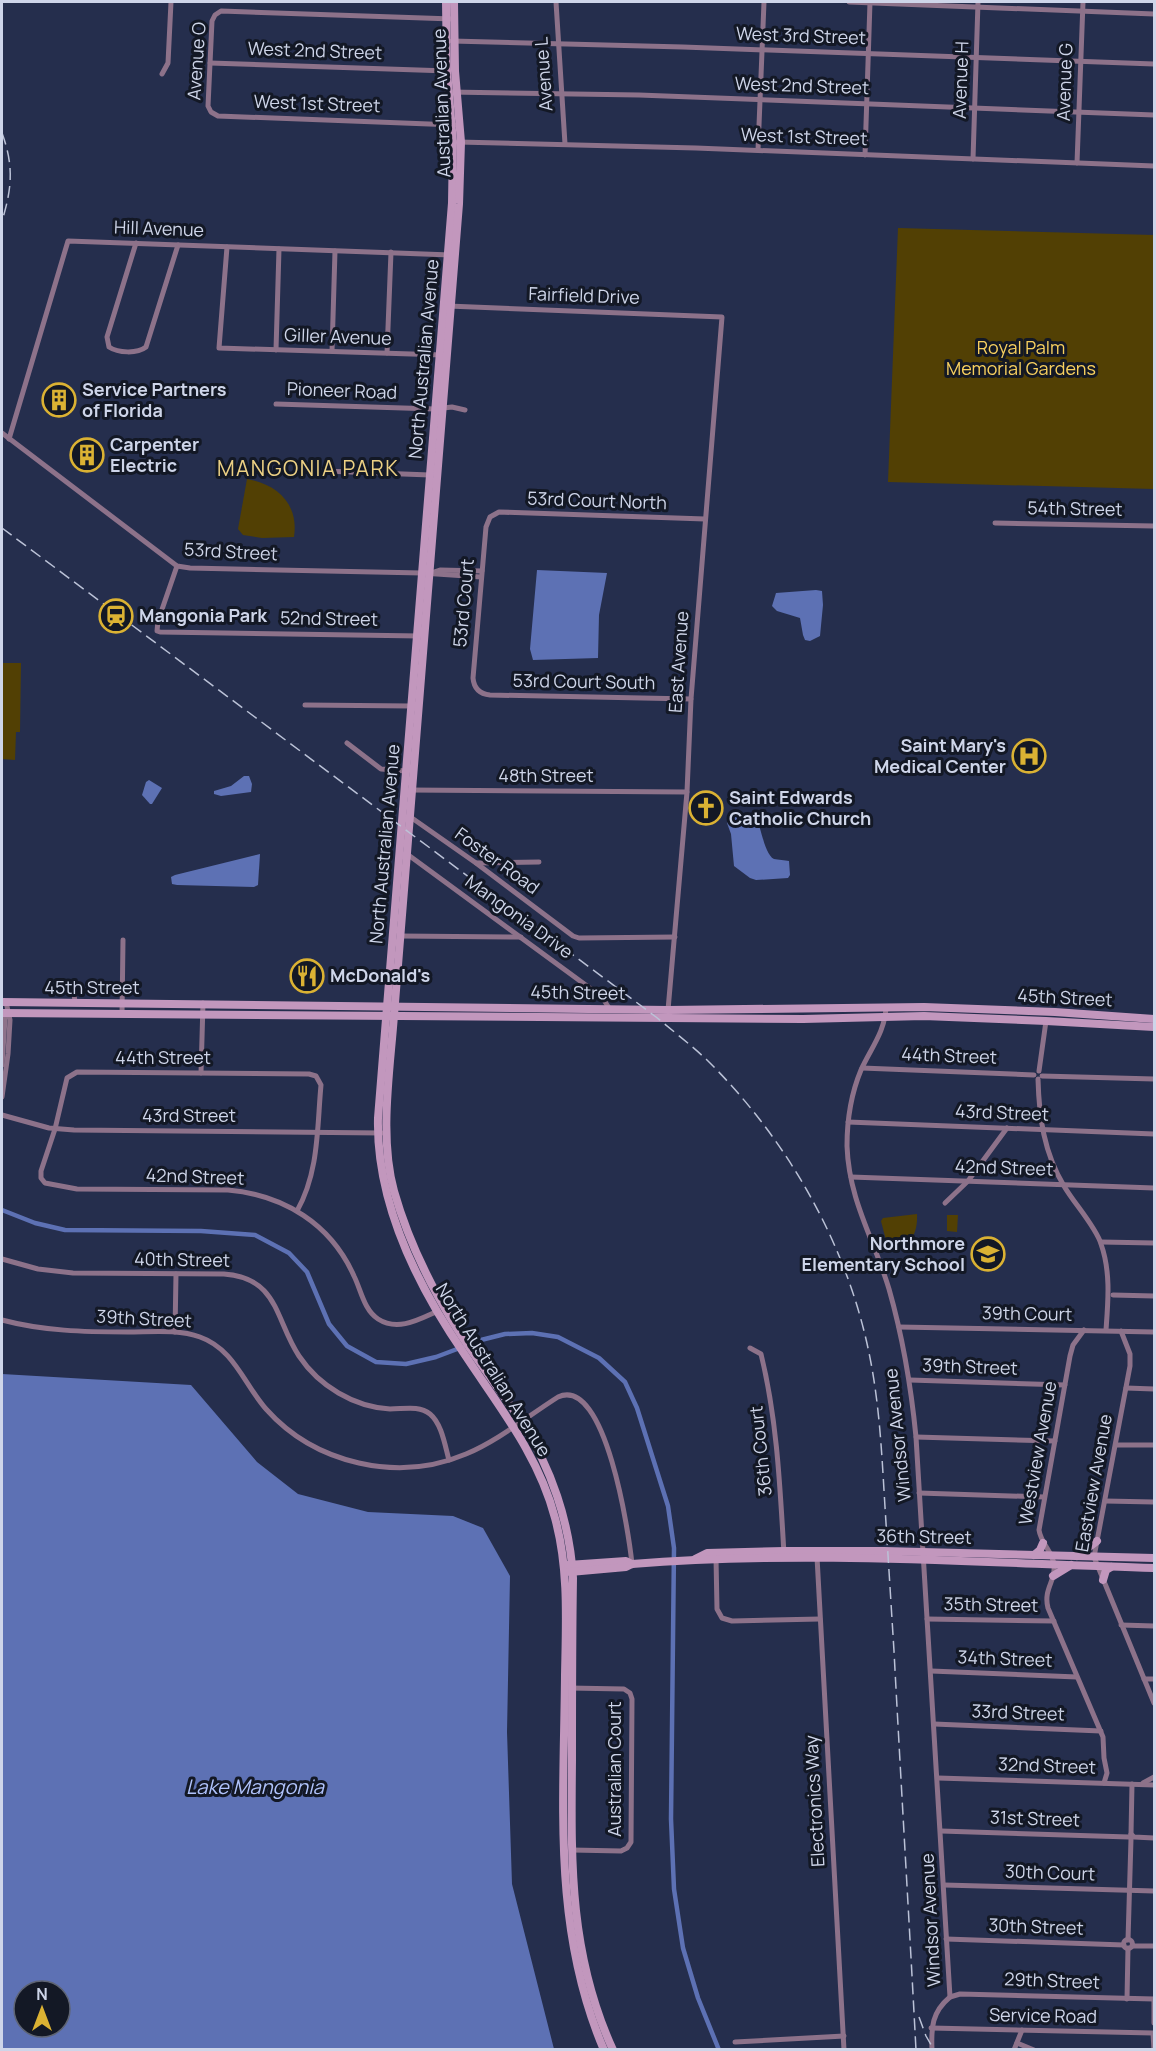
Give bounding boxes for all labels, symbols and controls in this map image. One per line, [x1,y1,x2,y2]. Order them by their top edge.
street label: Avenue O [181,21,211,101]
street label: West 3rd Street [736,21,866,49]
street label: Australian Avenue [426,28,456,178]
street label: West 2nd Street [247,36,383,64]
street label: Avenue L [528,36,558,112]
street label: Avenue H [947,41,973,119]
street label: Avenue G [1051,42,1077,121]
street label: West 2nd Street [734,71,870,99]
street label: West 1st Street [253,89,381,117]
street label: West 1st Street [740,122,868,150]
street label: Hill Avenue [114,214,205,242]
street label: North Australian Avenue [402,258,444,460]
street label: Fairfield Drive [528,281,640,309]
street label: Giller Avenue [284,322,392,350]
park label: Royal Palm Memorial Gardens [946,335,1096,380]
street label: Pioneer Road [287,376,397,404]
place label: Service Partners of Florida [82,377,227,422]
building icon: Service Partners of Florida [41,382,77,418]
place label: Carpenter Electric [110,432,199,477]
building icon: Carpenter Electric [69,437,105,473]
district label: MANGONIA PARK [217,454,399,482]
street label: 53rd Court North [527,486,667,514]
street label: 54th Street [1027,495,1123,521]
street label: 53rd Street [184,537,279,565]
street label: 53rd Court [447,558,479,648]
station icon: Mangonia Park [98,598,134,634]
place label: Mangonia Park [139,603,268,627]
street label: 52nd Street [280,605,378,631]
street label: East Avenue [662,610,694,714]
street label: 53rd Court South [512,668,656,694]
place label: Saint Mary's Medical Center [874,733,1006,778]
hospital icon: Saint Mary's Medical Center [1011,738,1047,774]
street label: North Australian Avenue [363,743,405,945]
street label: 48th Street [498,763,594,787]
place label: Saint Edwards Catholic Church [729,785,871,830]
church icon: Saint Edwards Catholic Church [688,790,724,826]
street label: Foster Road [451,821,545,899]
street label: Mangonia Drive [461,869,578,963]
restaurant icon: McDonald's [289,958,325,994]
place label: McDonald's [330,963,431,987]
street label: 45th Street [44,975,140,999]
street label: 45th Street [530,979,626,1005]
street label: 45th Street [1017,983,1113,1011]
street label: 44th Street [901,1041,997,1069]
street label: 44th Street [115,1045,211,1069]
street label: 43rd Street [955,1098,1049,1126]
street label: 43rd Street [142,1103,236,1127]
street label: 42nd Street [954,1153,1054,1181]
street label: 42nd Street [145,1162,245,1190]
place label: Northmore Elementary School [802,1231,965,1276]
school or university icon: Northmore Elementary School [970,1236,1006,1272]
street label: 40th Street [134,1246,230,1272]
street label: North Australian Avenue [431,1278,557,1461]
street label: 39th Court [982,1300,1072,1326]
street label: 39th Street [96,1304,192,1332]
street label: 39th Street [922,1352,1018,1380]
street label: Windsor Avenue [878,1367,916,1503]
street label: Westview Avenue [1013,1379,1061,1527]
street label: 36th Court [743,1405,777,1497]
street label: Eastview Avenue [1069,1412,1117,1554]
street label: 36th Street [876,1523,972,1549]
street label: 35th Street [943,1591,1039,1617]
street label: 34th Street [957,1644,1053,1672]
street label: 33rd Street [971,1698,1065,1726]
street label: Australian Court [602,1701,626,1837]
street label: Electronics Way [799,1734,829,1868]
street label: 32nd Street [998,1751,1096,1779]
water label: Lake Mangonia [186,1773,325,1800]
street label: 31st Street [990,1804,1080,1832]
street label: Windsor Avenue [915,1853,945,1987]
street label: 30th Court [1004,1858,1096,1886]
street label: 30th Street [988,1912,1084,1940]
street label: 29th Street [1004,1966,1100,1994]
north arrow [12,1979,72,2039]
text: N [36,1983,48,2005]
street label: Service Road [989,2002,1097,2028]

